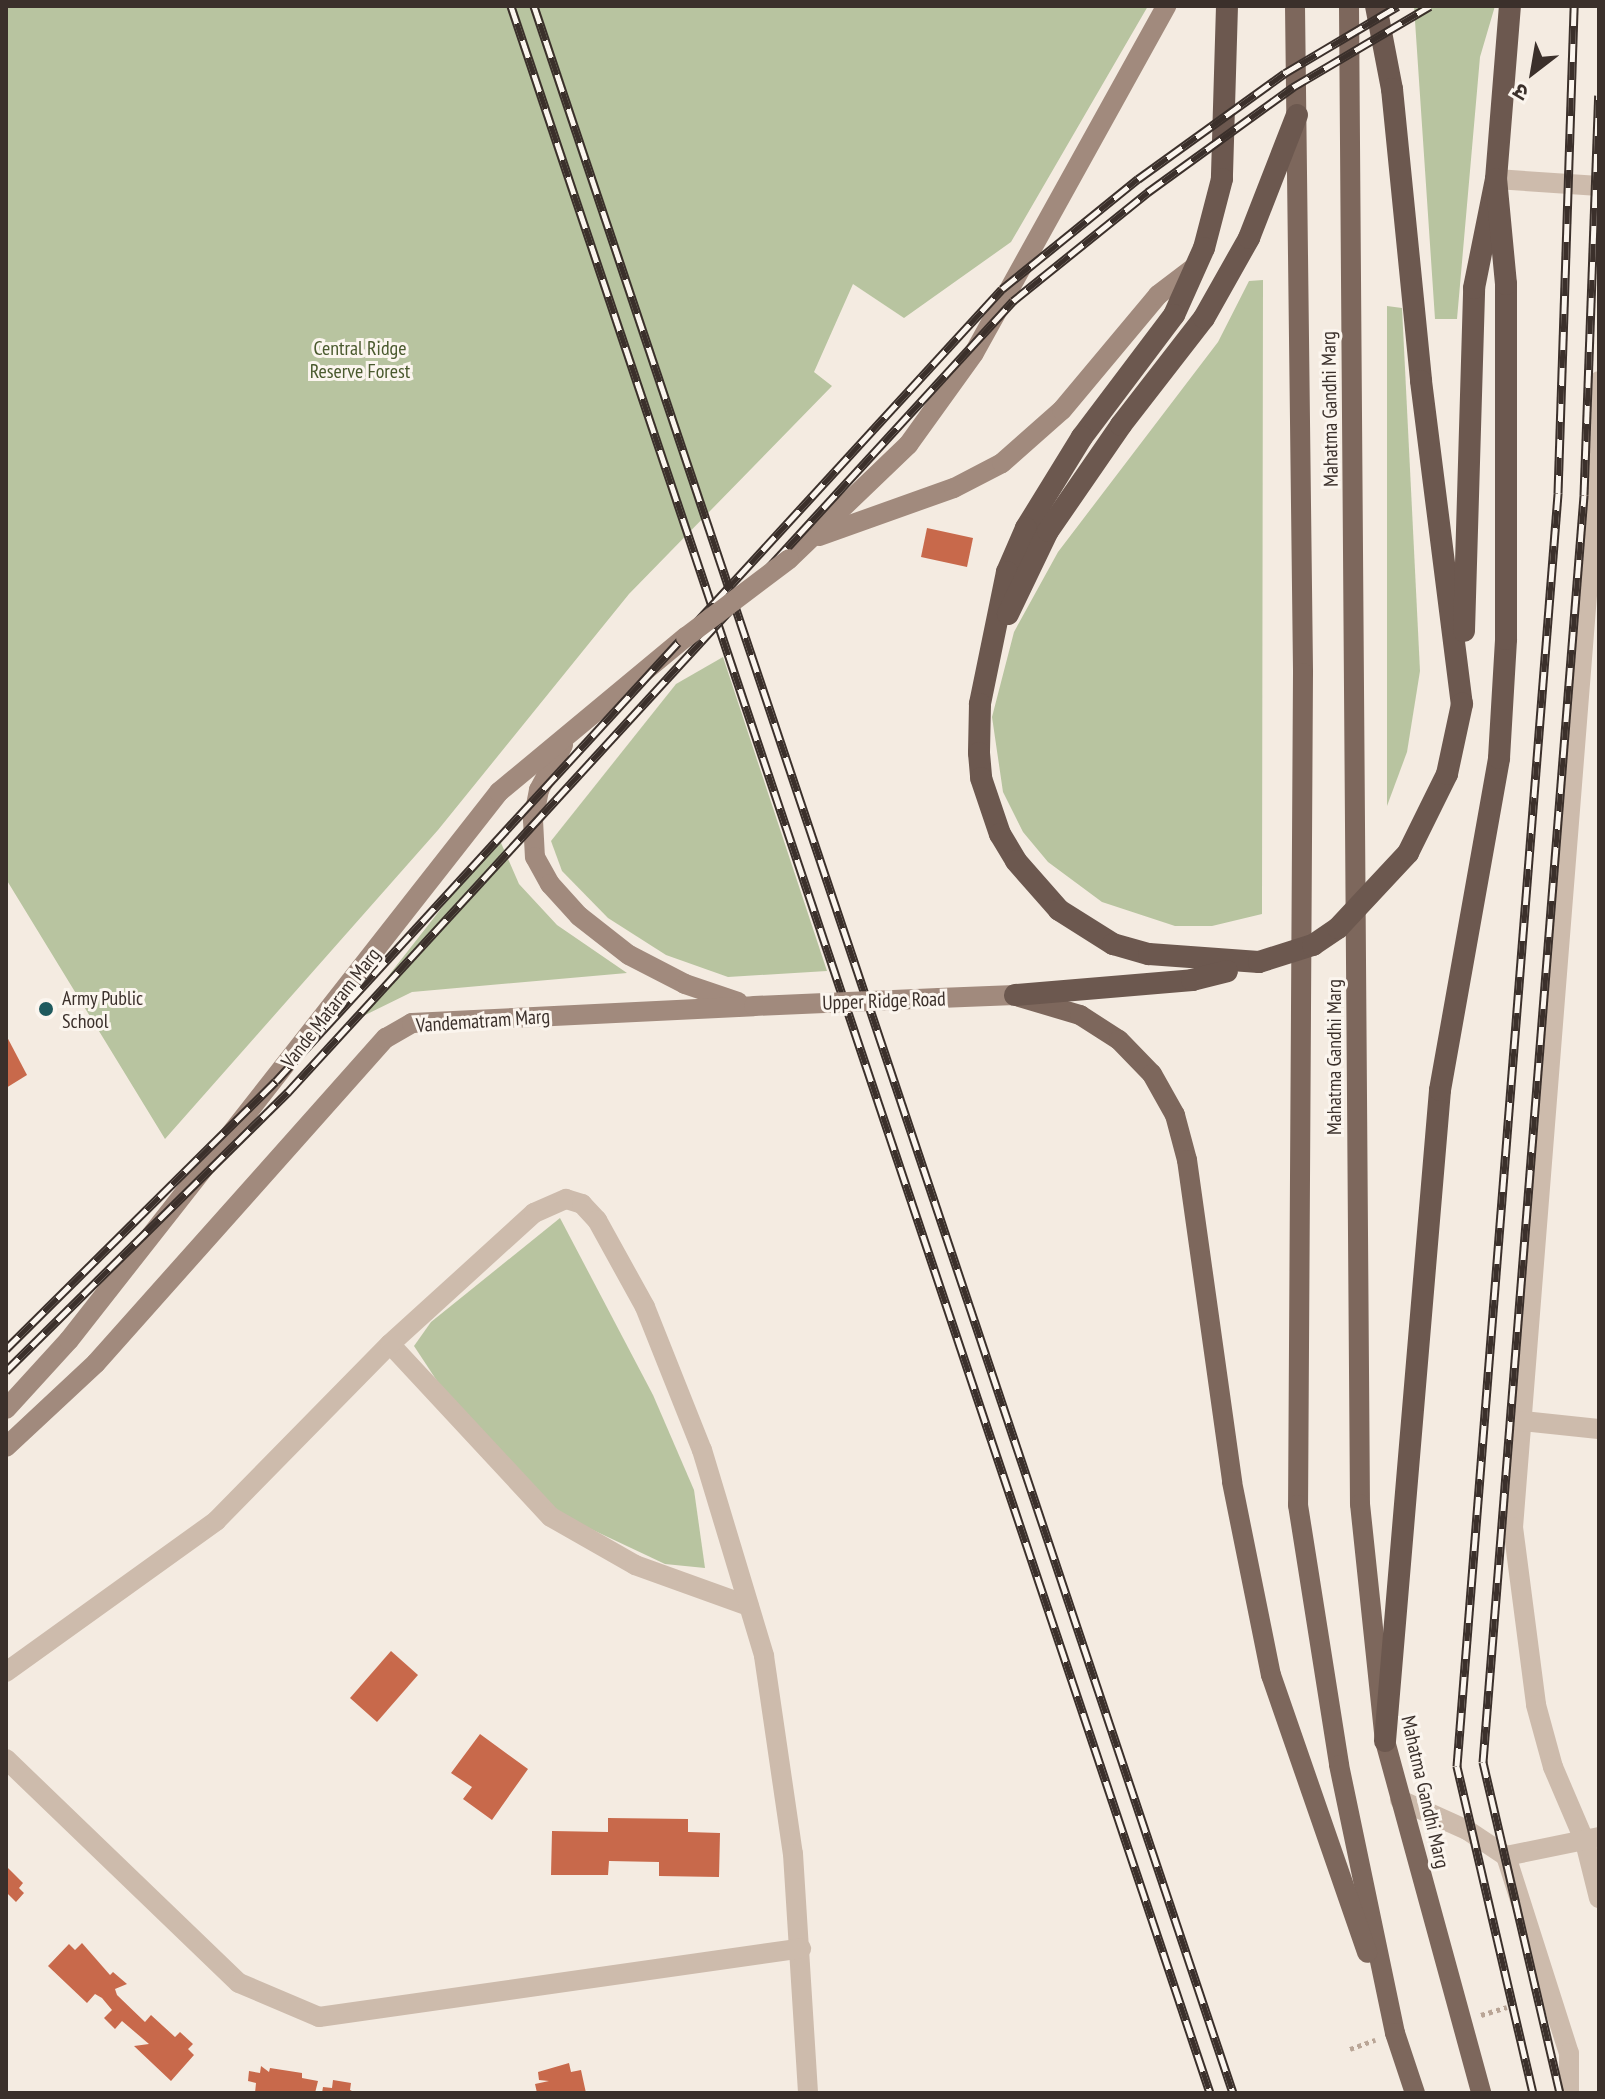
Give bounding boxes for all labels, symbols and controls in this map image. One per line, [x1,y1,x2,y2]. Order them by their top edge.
north arrow [1493,32,1573,112]
text: उ [1508,77,1533,108]
street label: Mahatma Gandhi Marg [1317,331,1343,487]
park label: Central Ridge Reserve Forest [310,337,410,384]
street label: Vande Mataram Marg [277,943,385,1073]
street label: Mahatma Gandhi Marg [1322,979,1346,1135]
place label: Army Public School [62,986,144,1033]
street label: Upper Ridge Road [822,987,946,1015]
marker: Army Public School [37,1000,55,1018]
street label: Vandematram Marg [415,1004,551,1038]
street label: Mahatma Gandhi Marg [1396,1713,1454,1871]

